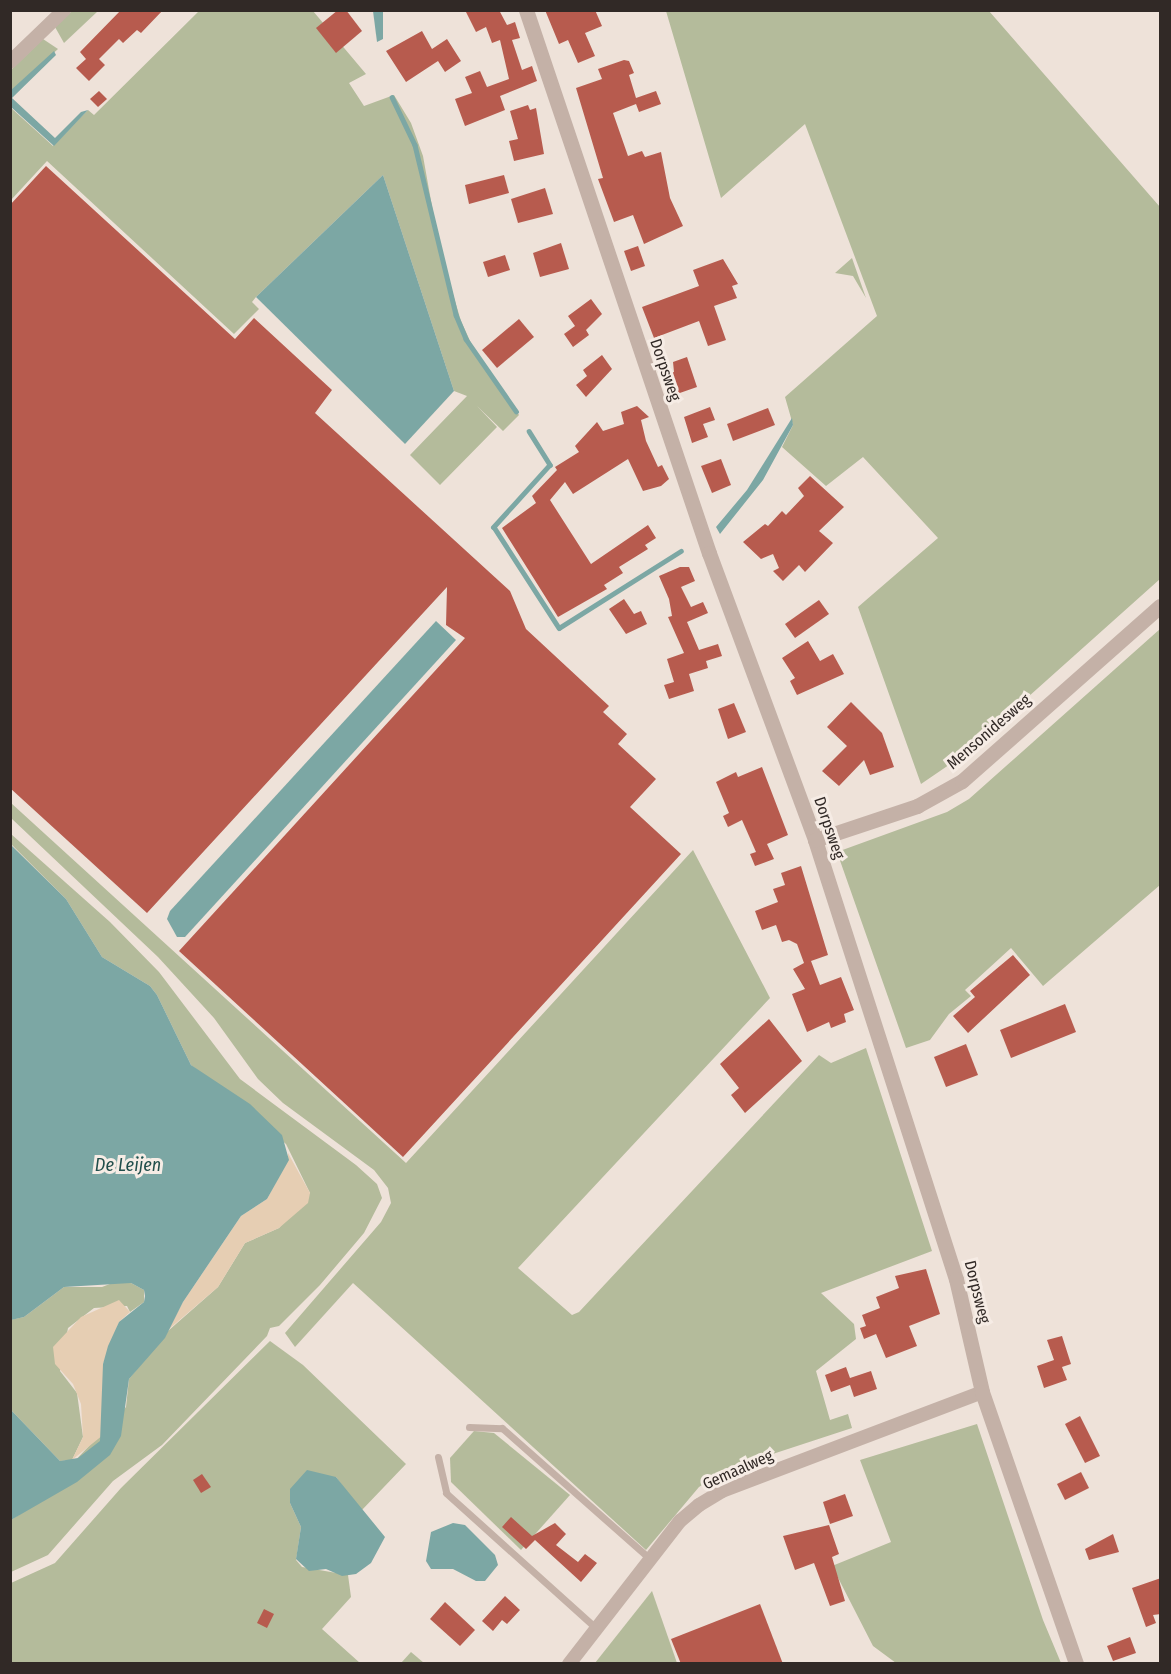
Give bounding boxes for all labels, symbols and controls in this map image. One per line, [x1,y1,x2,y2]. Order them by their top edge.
street label: Dorpsweg [645,336,685,404]
street label: Mensonidesweg [943,690,1035,774]
street label: Dorpsweg [809,794,849,862]
water label: De Leijen [95,1154,161,1176]
street label: Dorpsweg [960,1258,994,1326]
street label: Gemaalweg [700,1446,776,1494]

